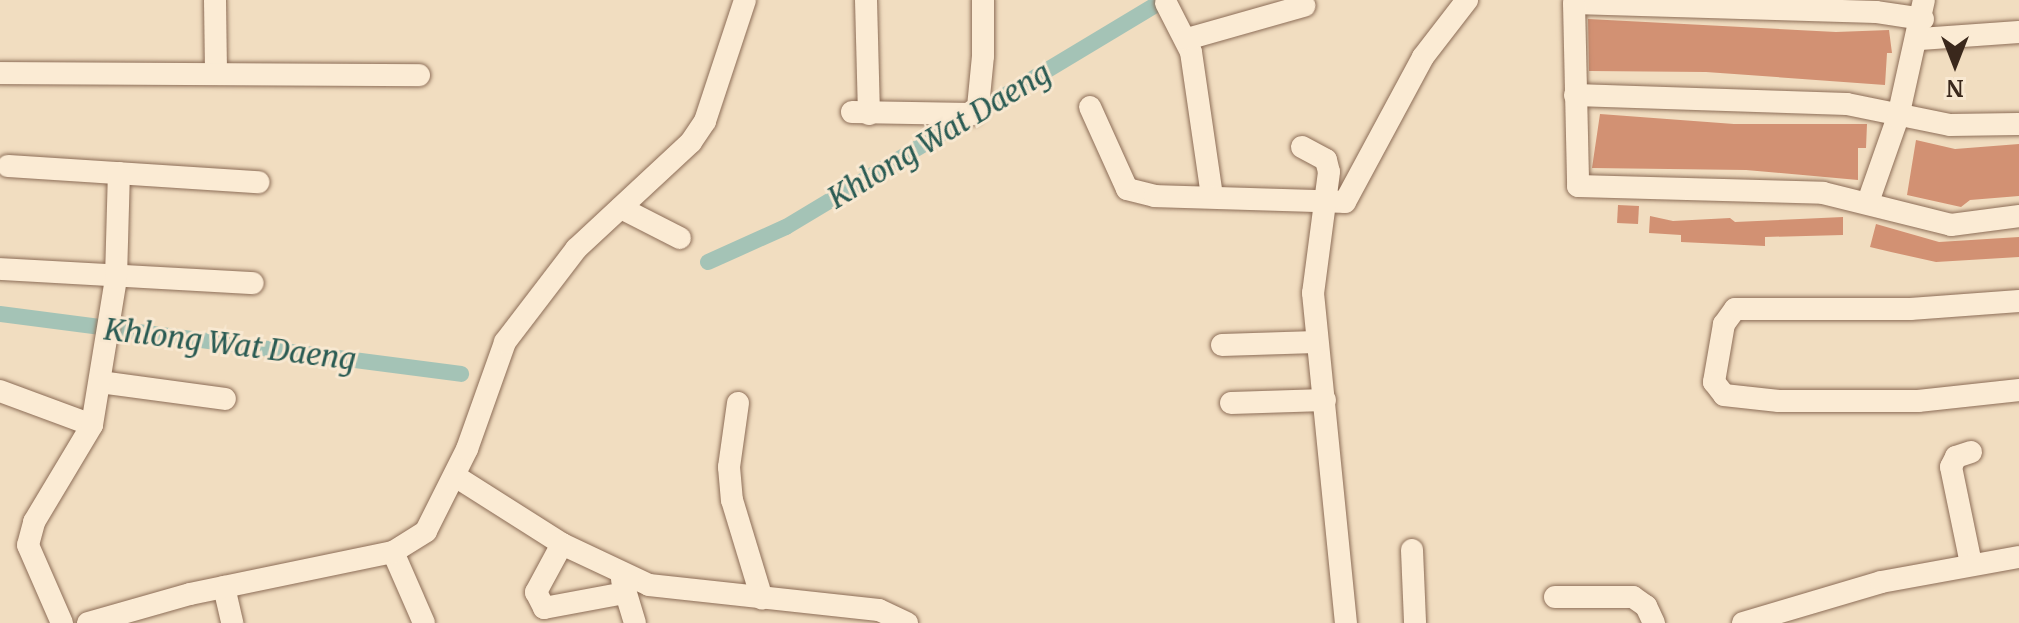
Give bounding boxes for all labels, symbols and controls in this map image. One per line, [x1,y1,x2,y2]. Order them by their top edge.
north arrow [1915,24,1995,104]
water label: Khlong Wat Daeng [821,54,1057,216]
text: N [1946,74,1964,102]
water label: Khlong Wat Daeng [102,311,358,377]

